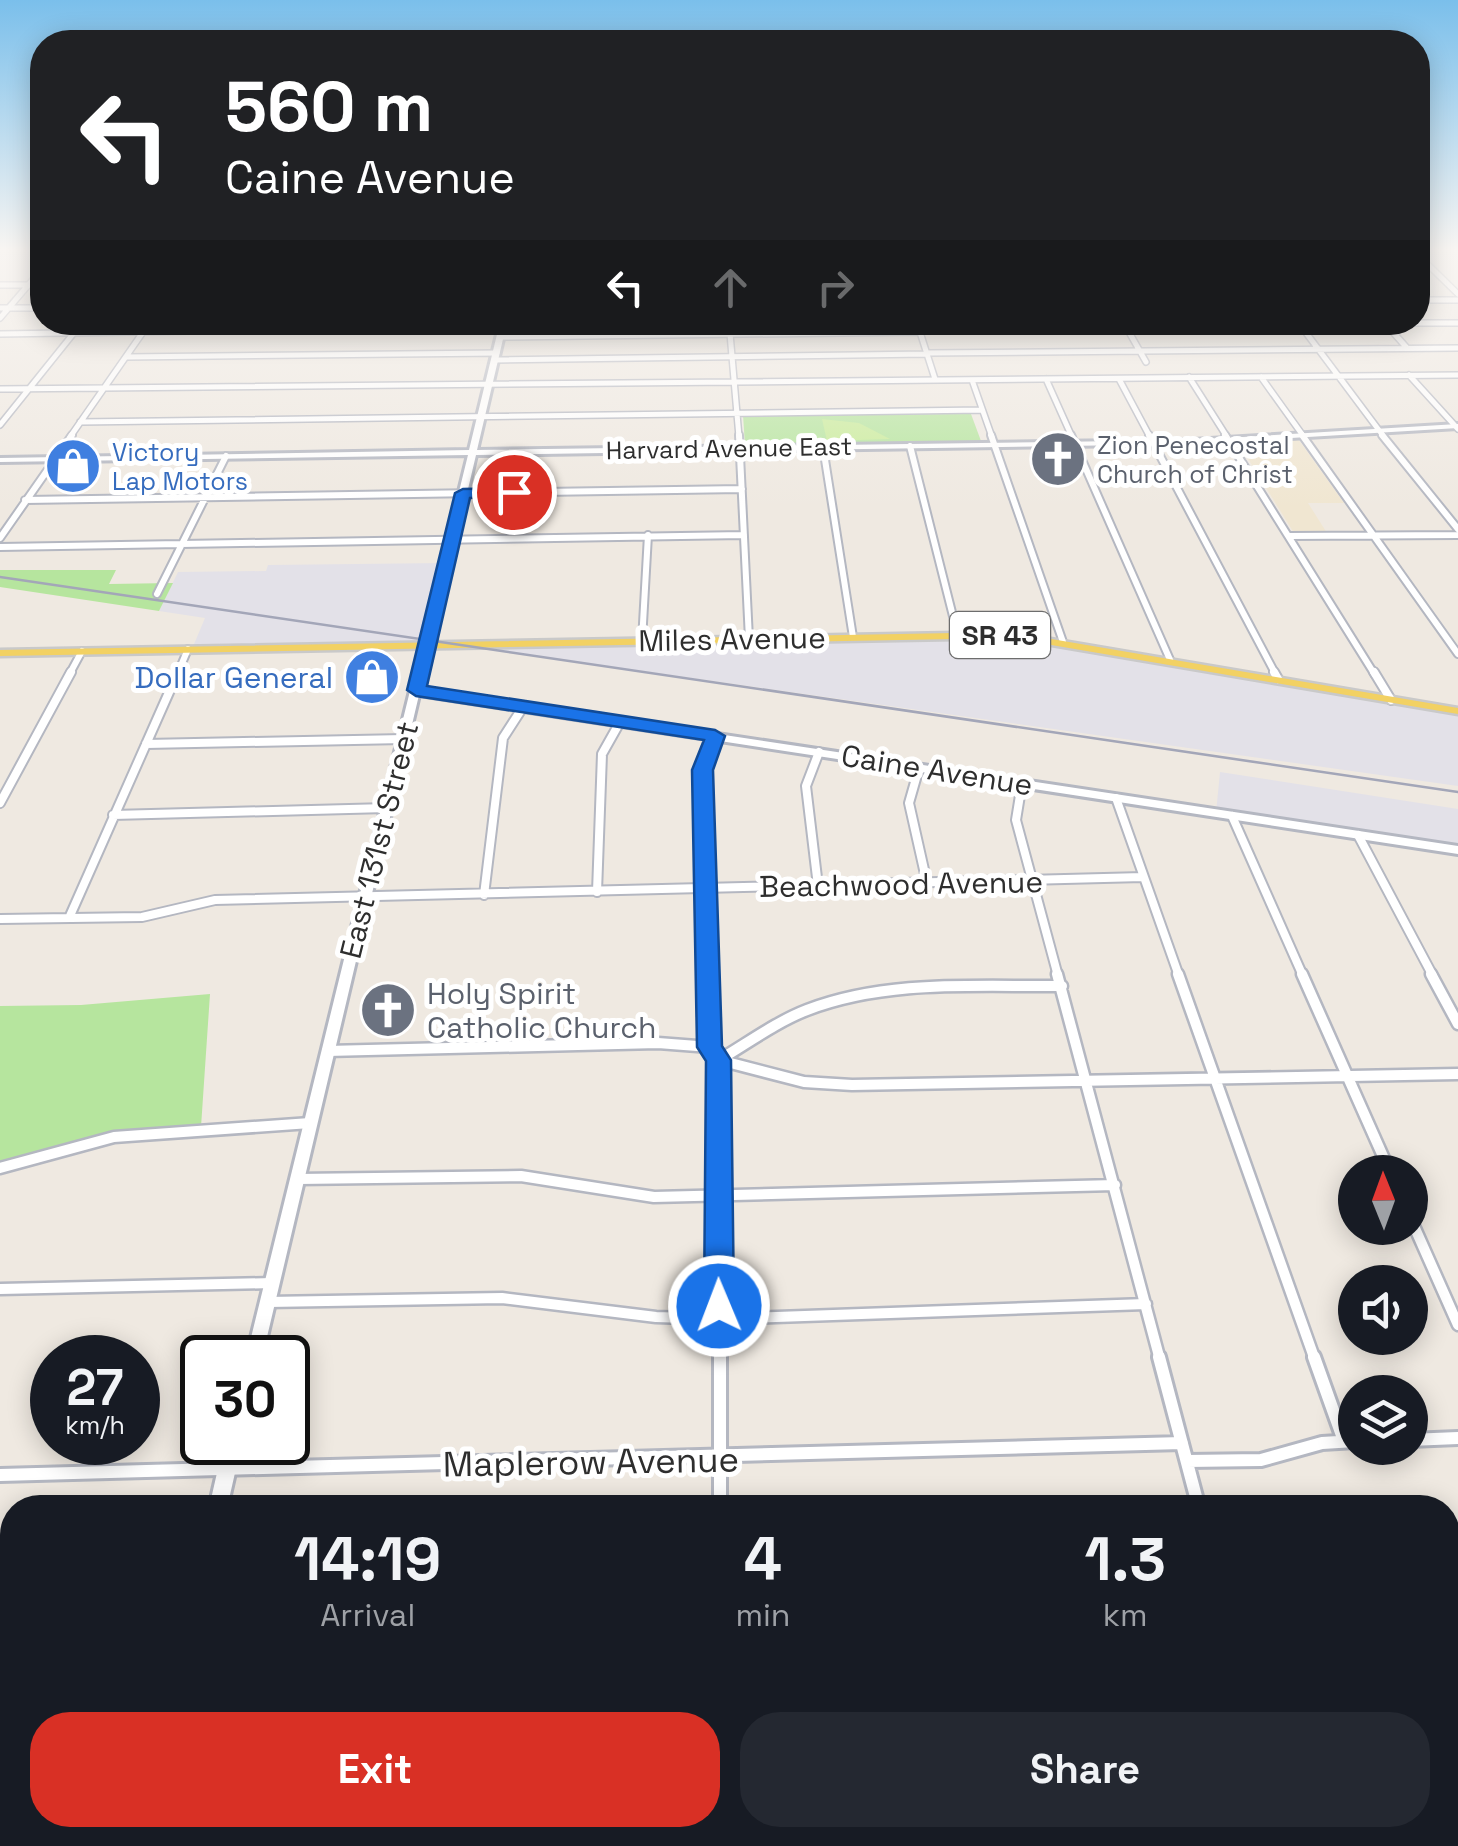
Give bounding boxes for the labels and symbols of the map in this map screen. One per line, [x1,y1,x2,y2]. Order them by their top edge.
church icon: Zion Penecostal Church of Christ [1028,429,1088,489]
place label: Zion Penecostal Church of Christ [1097,429,1293,490]
street label: Harvard Avenue East [606,430,852,466]
shop icon: Victory Lap Motors [43,436,103,496]
place label: Victory Lap Motors [112,436,248,497]
pin [472,450,557,535]
road number: SR 43 [950,612,1050,658]
street label: Miles Avenue [638,618,826,660]
shop icon: Dollar General [342,647,402,707]
place label: Dollar General [134,658,333,697]
street label: East 131st Street [331,718,427,962]
street label: Caine Avenue [838,736,1036,804]
street label: Beachwood Avenue [759,862,1043,906]
place label: Holy Spirit Catholic Church [427,974,657,1047]
church icon: Holy Spirit Catholic Church [358,980,418,1040]
north arrow [1338,1155,1428,1245]
position arrow [667,1254,771,1358]
speed limit sign: 30 [180,1335,310,1465]
street label: Maplerow Avenue [443,1437,739,1487]

